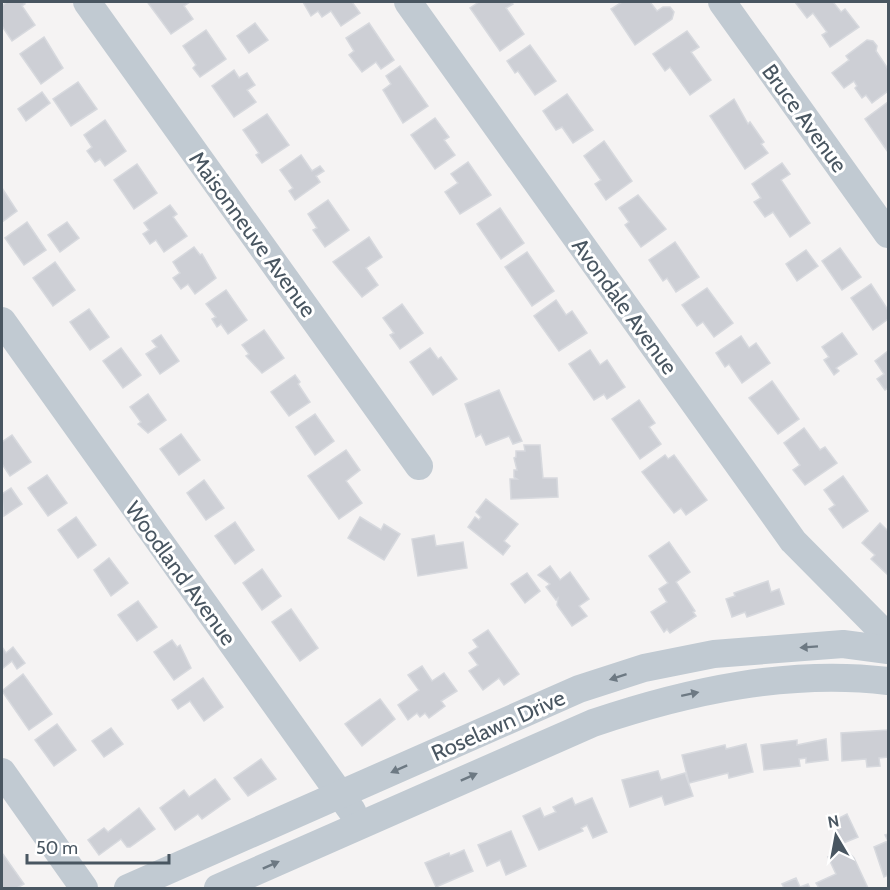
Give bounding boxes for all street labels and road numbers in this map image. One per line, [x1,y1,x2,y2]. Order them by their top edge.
street label: Bruce Avenue [756,59,853,178]
street label: Maisonneuve Avenue [183,146,322,322]
street label: Avondale Avenue [566,233,683,380]
street label: Woodland Avenue [119,496,242,651]
street label: Roselawn Drive [427,684,569,767]

